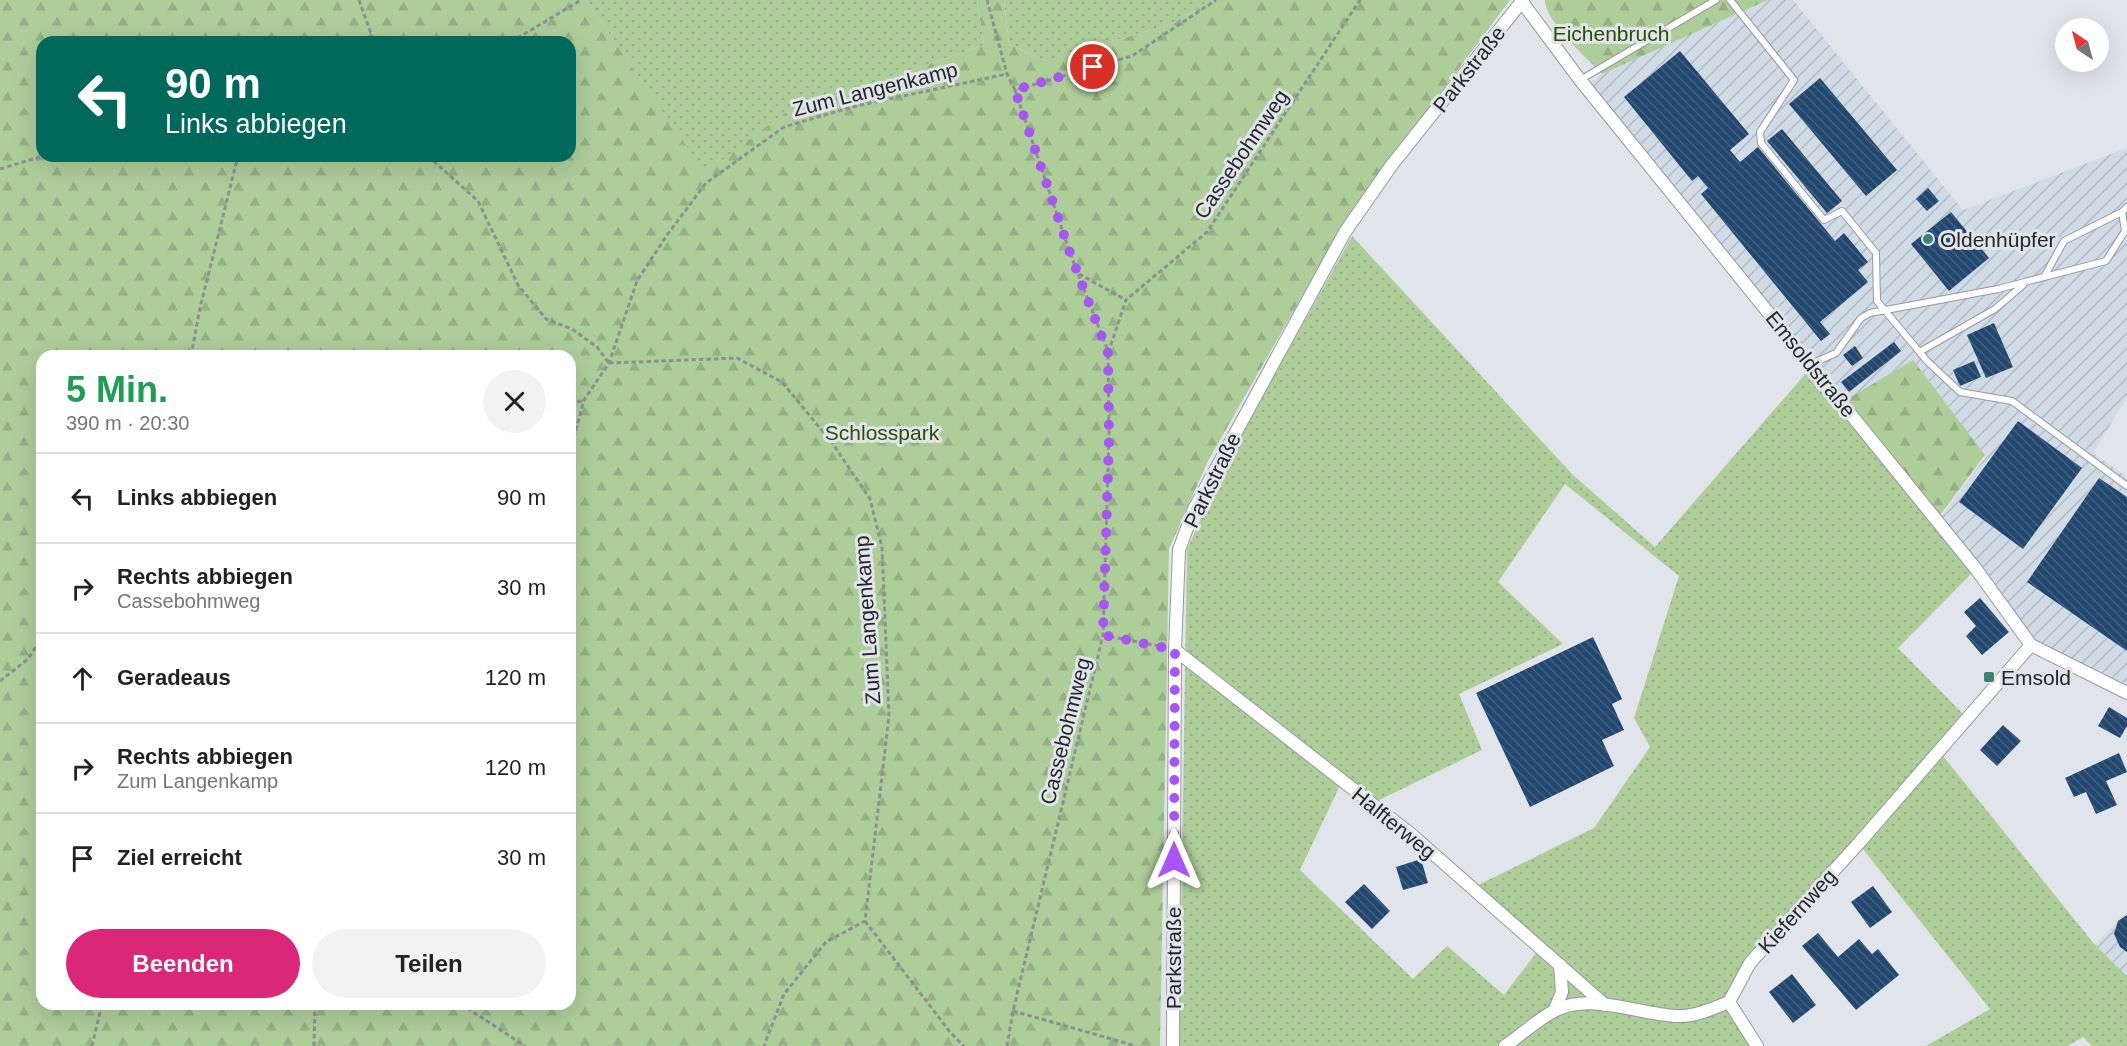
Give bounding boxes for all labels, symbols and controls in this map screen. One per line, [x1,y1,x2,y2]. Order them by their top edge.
north arrow [2055,18,2109,72]
map controls [2055,18,2109,72]
street label: Parkstraße [1428,21,1510,117]
park label: Eichenbruch [1553,22,1669,45]
pin [1067,41,1118,92]
icon: arrive [1076,50,1109,83]
street label: Zum Langenkamp [790,57,960,121]
icon: left [66,60,144,138]
text: 90 m [165,60,261,107]
street label: Cassebohmweg [1189,85,1293,223]
text: Links abbiegen [165,109,347,139]
place label: Oldenhüpfer [1940,228,2056,251]
marker: Oldenhüpfer [1921,232,1935,246]
street label: Emsoldstraße [1761,306,1861,422]
text: 5 Min. [66,369,168,410]
button: close [483,370,546,433]
text: 390 m · 20:30 [66,412,189,434]
park label: Schlosspark [825,421,940,444]
street label: Parkstraße [1179,429,1245,531]
icon: left [66,482,99,515]
text: Links abbiegen [117,485,277,510]
text: 90 m [497,485,546,510]
street label: Zum Langenkamp [850,535,884,705]
text: Rechts abbiegen [117,564,293,589]
icon: right [66,572,99,605]
text: 30 m [497,575,546,600]
text: Cassebohmweg [117,590,260,612]
street label: Cassebohmweg [1036,655,1094,807]
icon: ahead [66,662,99,695]
text: Geradeaus [117,665,231,690]
text: 120 m [485,665,546,690]
place label: Emsold [2001,666,2071,689]
marker: Emsold [1982,670,1996,684]
text: Rechts abbiegen [117,744,293,769]
icon: right [66,752,99,785]
text: 120 m [485,755,546,780]
text: Zum Langenkamp [117,770,278,792]
street label: Halfterweg [1348,782,1440,864]
position arrow [1142,828,1206,892]
icon: arrive [66,842,99,875]
text: Ziel erreicht [117,845,242,870]
text: 30 m [497,845,546,870]
street label: Kiefernweg [1753,864,1841,958]
street label: Parkstraße [1162,907,1185,1009]
button: Beenden [66,929,300,998]
button: Teilen [312,929,546,998]

